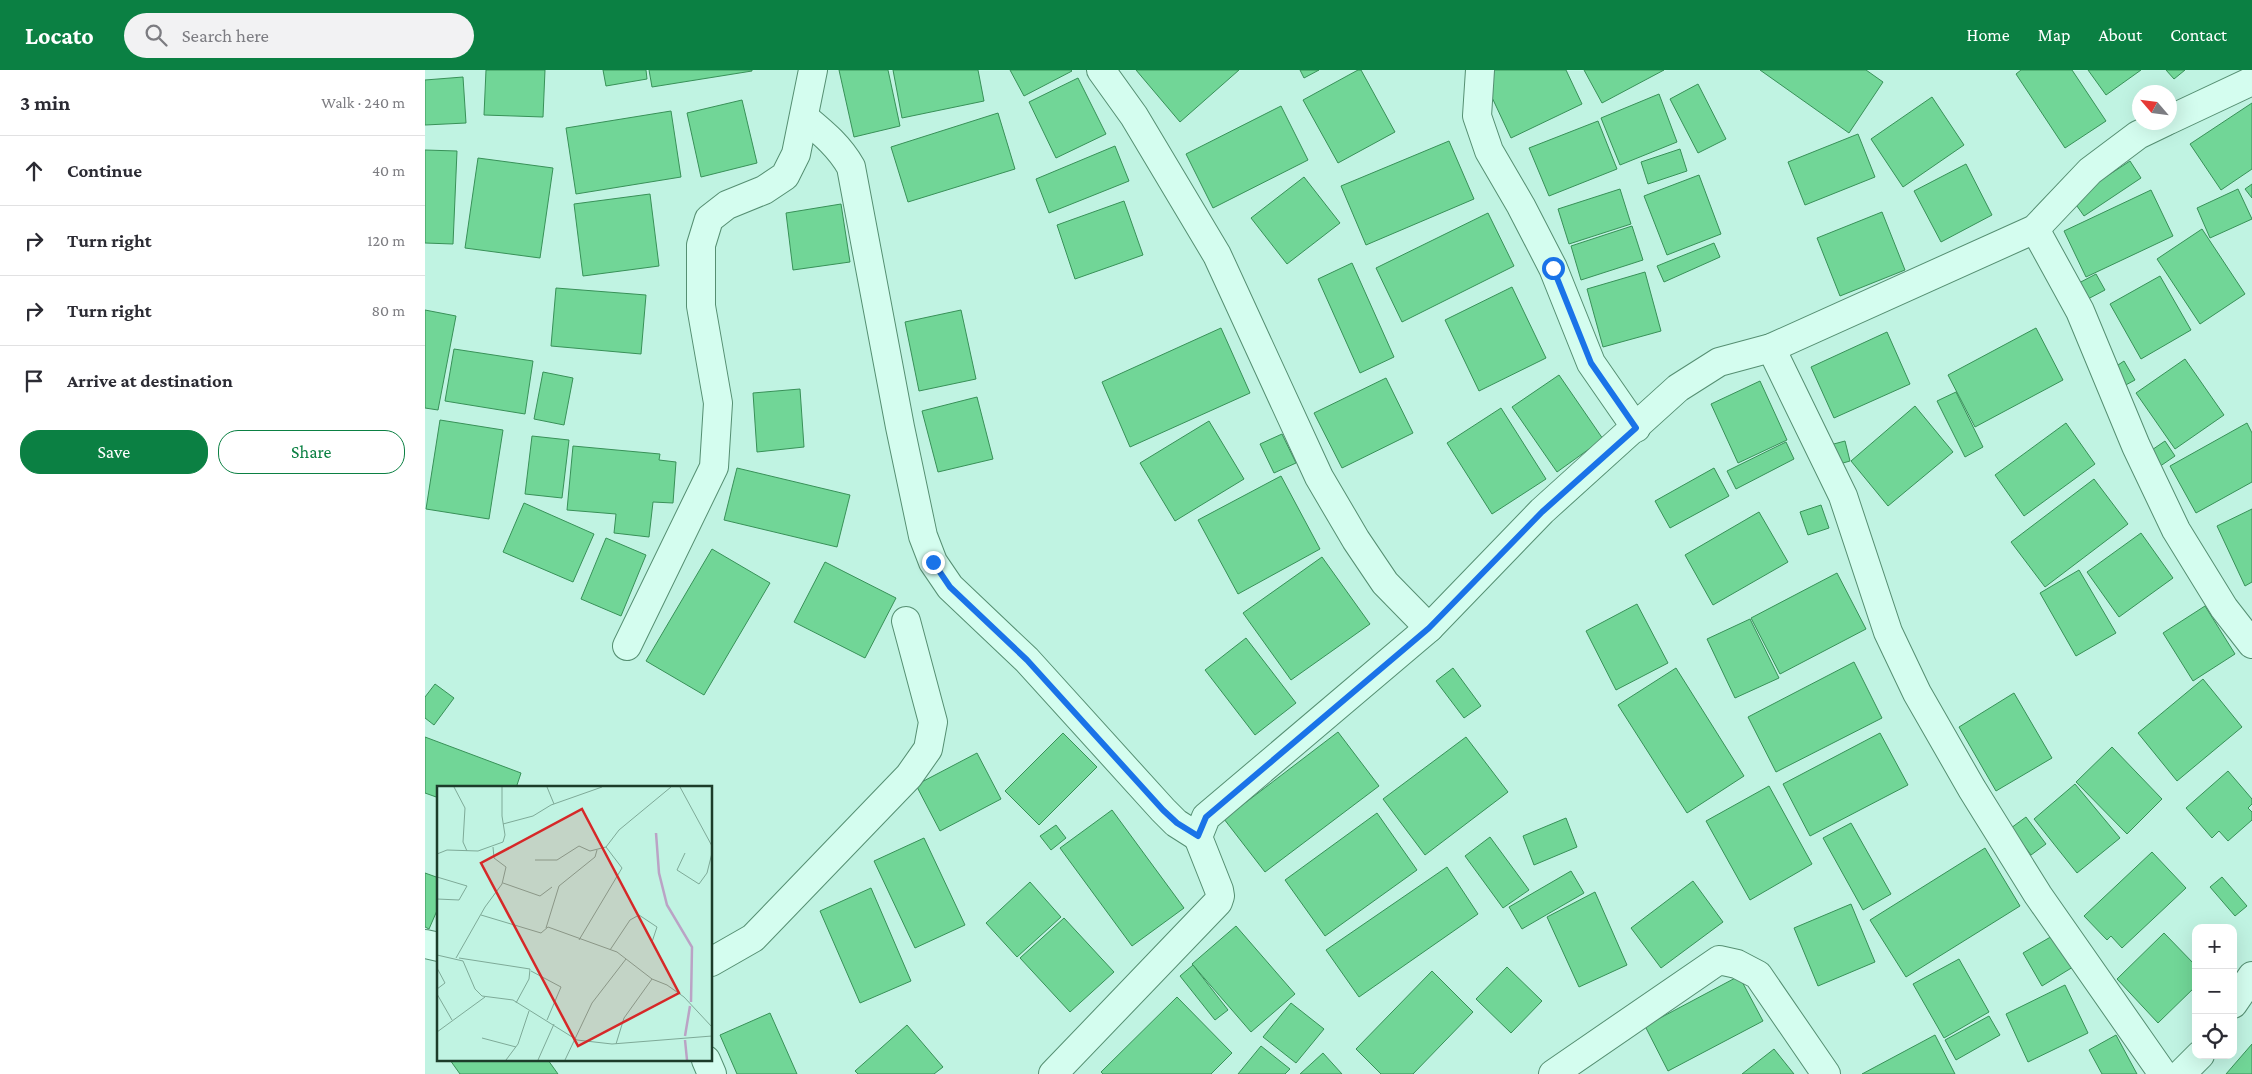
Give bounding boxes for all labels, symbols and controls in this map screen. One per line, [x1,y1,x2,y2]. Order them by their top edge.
search box [124,13,474,58]
icon: search [142,21,170,49]
text: Locato [25,22,94,49]
text: Search here [182,25,269,46]
text: Home [1967,25,2010,45]
text: Map [2038,25,2070,45]
text: About [2098,25,2142,45]
text: Contact [2170,25,2227,45]
north arrow [2132,85,2177,130]
text: 3 min [20,91,70,115]
text: Walk · 240 m [321,94,405,111]
icon: ahead [20,157,48,185]
text: Continue [67,160,142,181]
text: 40 m [372,162,405,179]
icon: right [20,227,48,255]
text: Turn right [67,230,152,251]
text: 120 m [367,232,405,249]
route start [1542,257,1565,280]
icon: right [20,297,48,325]
text: Turn right [67,300,152,321]
text: 80 m [371,302,405,319]
icon: arrive [20,367,48,395]
text: Arrive at destination [67,370,233,391]
button: Save [20,430,208,474]
button: Share [218,430,405,474]
route end [922,551,945,574]
inset map [437,786,713,1062]
map controls [2192,924,2237,1059]
button: + [2192,924,2237,969]
button: − [2192,969,2237,1014]
button: locate [2192,1014,2237,1059]

